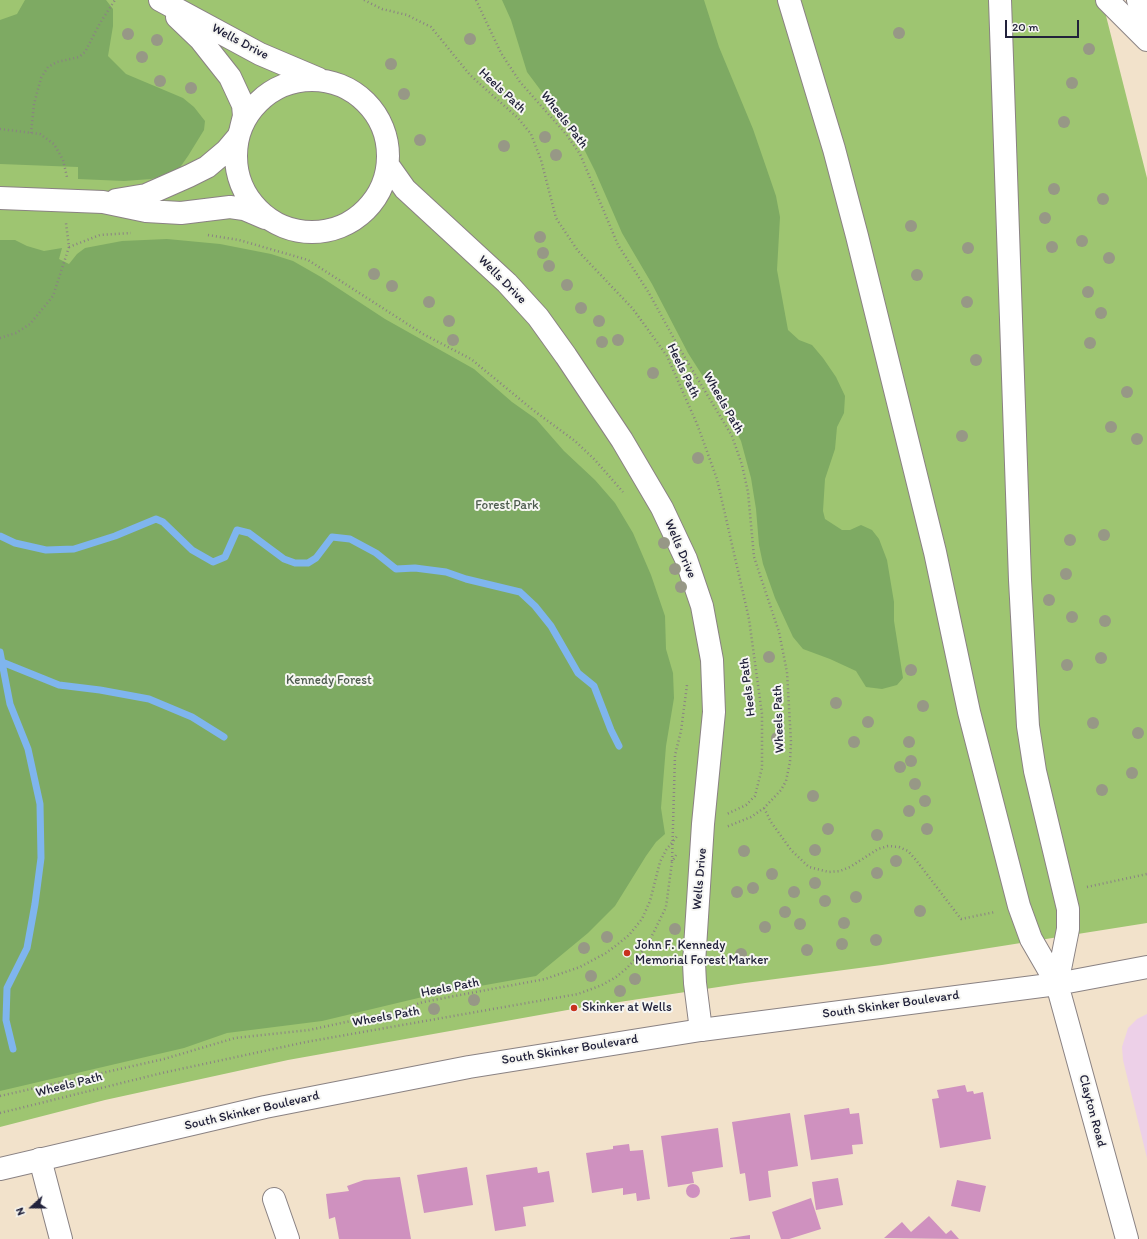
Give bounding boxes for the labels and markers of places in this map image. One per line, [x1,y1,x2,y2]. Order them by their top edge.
place label: John F. Kennedy Memorial Forest Marker [635,938,768,969]
marker: John F. Kennedy Memorial Forest Marker [622,948,632,958]
place label: Skinker at Wells [582,1000,672,1016]
marker: Skinker at Wells [569,1003,579,1013]

